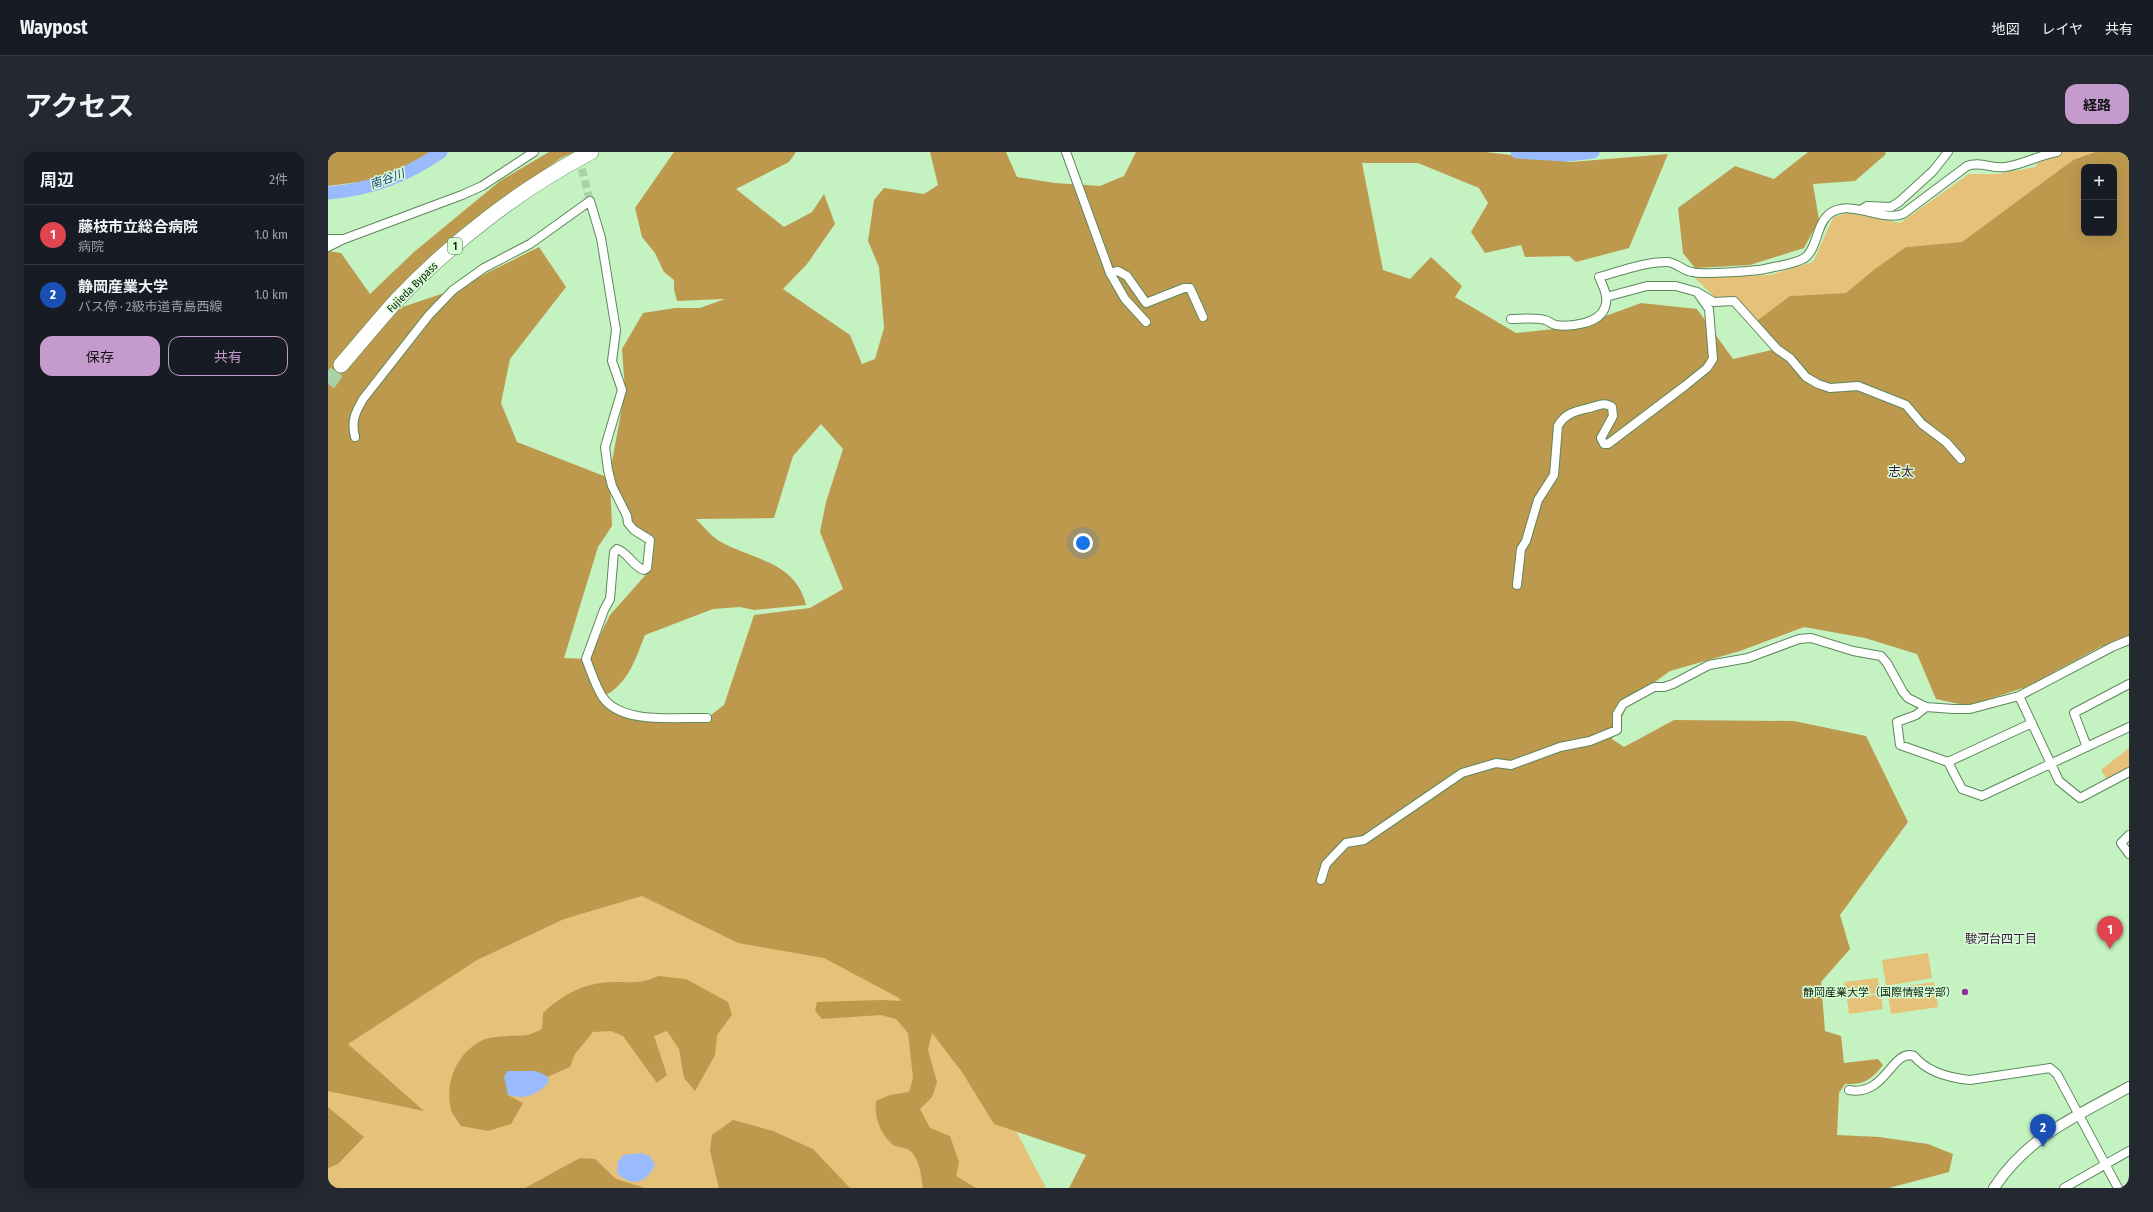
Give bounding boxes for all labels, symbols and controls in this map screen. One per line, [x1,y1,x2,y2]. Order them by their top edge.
text: Waypost [20,16,88,39]
text: 地図 [1991,21,2019,38]
text: レイヤ [2041,21,2083,38]
text: 共有 [2105,21,2133,38]
button: 経路 [2065,84,2129,124]
text: アクセス [24,90,135,123]
map controls [2081,164,2117,236]
button: + [2081,164,2117,200]
water label: 南谷川 [368,166,408,192]
text: 周辺 [40,170,74,191]
text: 2件 [269,172,288,187]
button: − [2081,200,2117,236]
text: 藤枝市立総合病院 [78,218,198,236]
text: 1 [50,227,56,242]
text: 1.0 km [254,227,288,242]
road number: 1 [448,238,462,254]
text: 病院 [78,239,104,254]
street label: Fujieda Bypass [384,259,441,315]
text: 静岡産業大学 [78,278,168,296]
text: 2 [50,287,56,302]
text: 1.0 km [254,287,288,302]
text: バス停 · 2級市道青島西線 [78,299,223,314]
button: 保存 [40,336,160,376]
button: 共有 [168,336,288,376]
district label: 志太 [1888,464,1914,479]
your location [1073,533,1093,553]
pin: 1 [2097,916,2123,949]
district label: 駿河台四丁目 [1965,932,2037,946]
place label: 静岡産業大学（国際情報学部） [1803,986,1957,999]
marker: 静岡産業大学（国際情報学部） [1960,987,1970,997]
pin: 2 [2030,1114,2056,1147]

